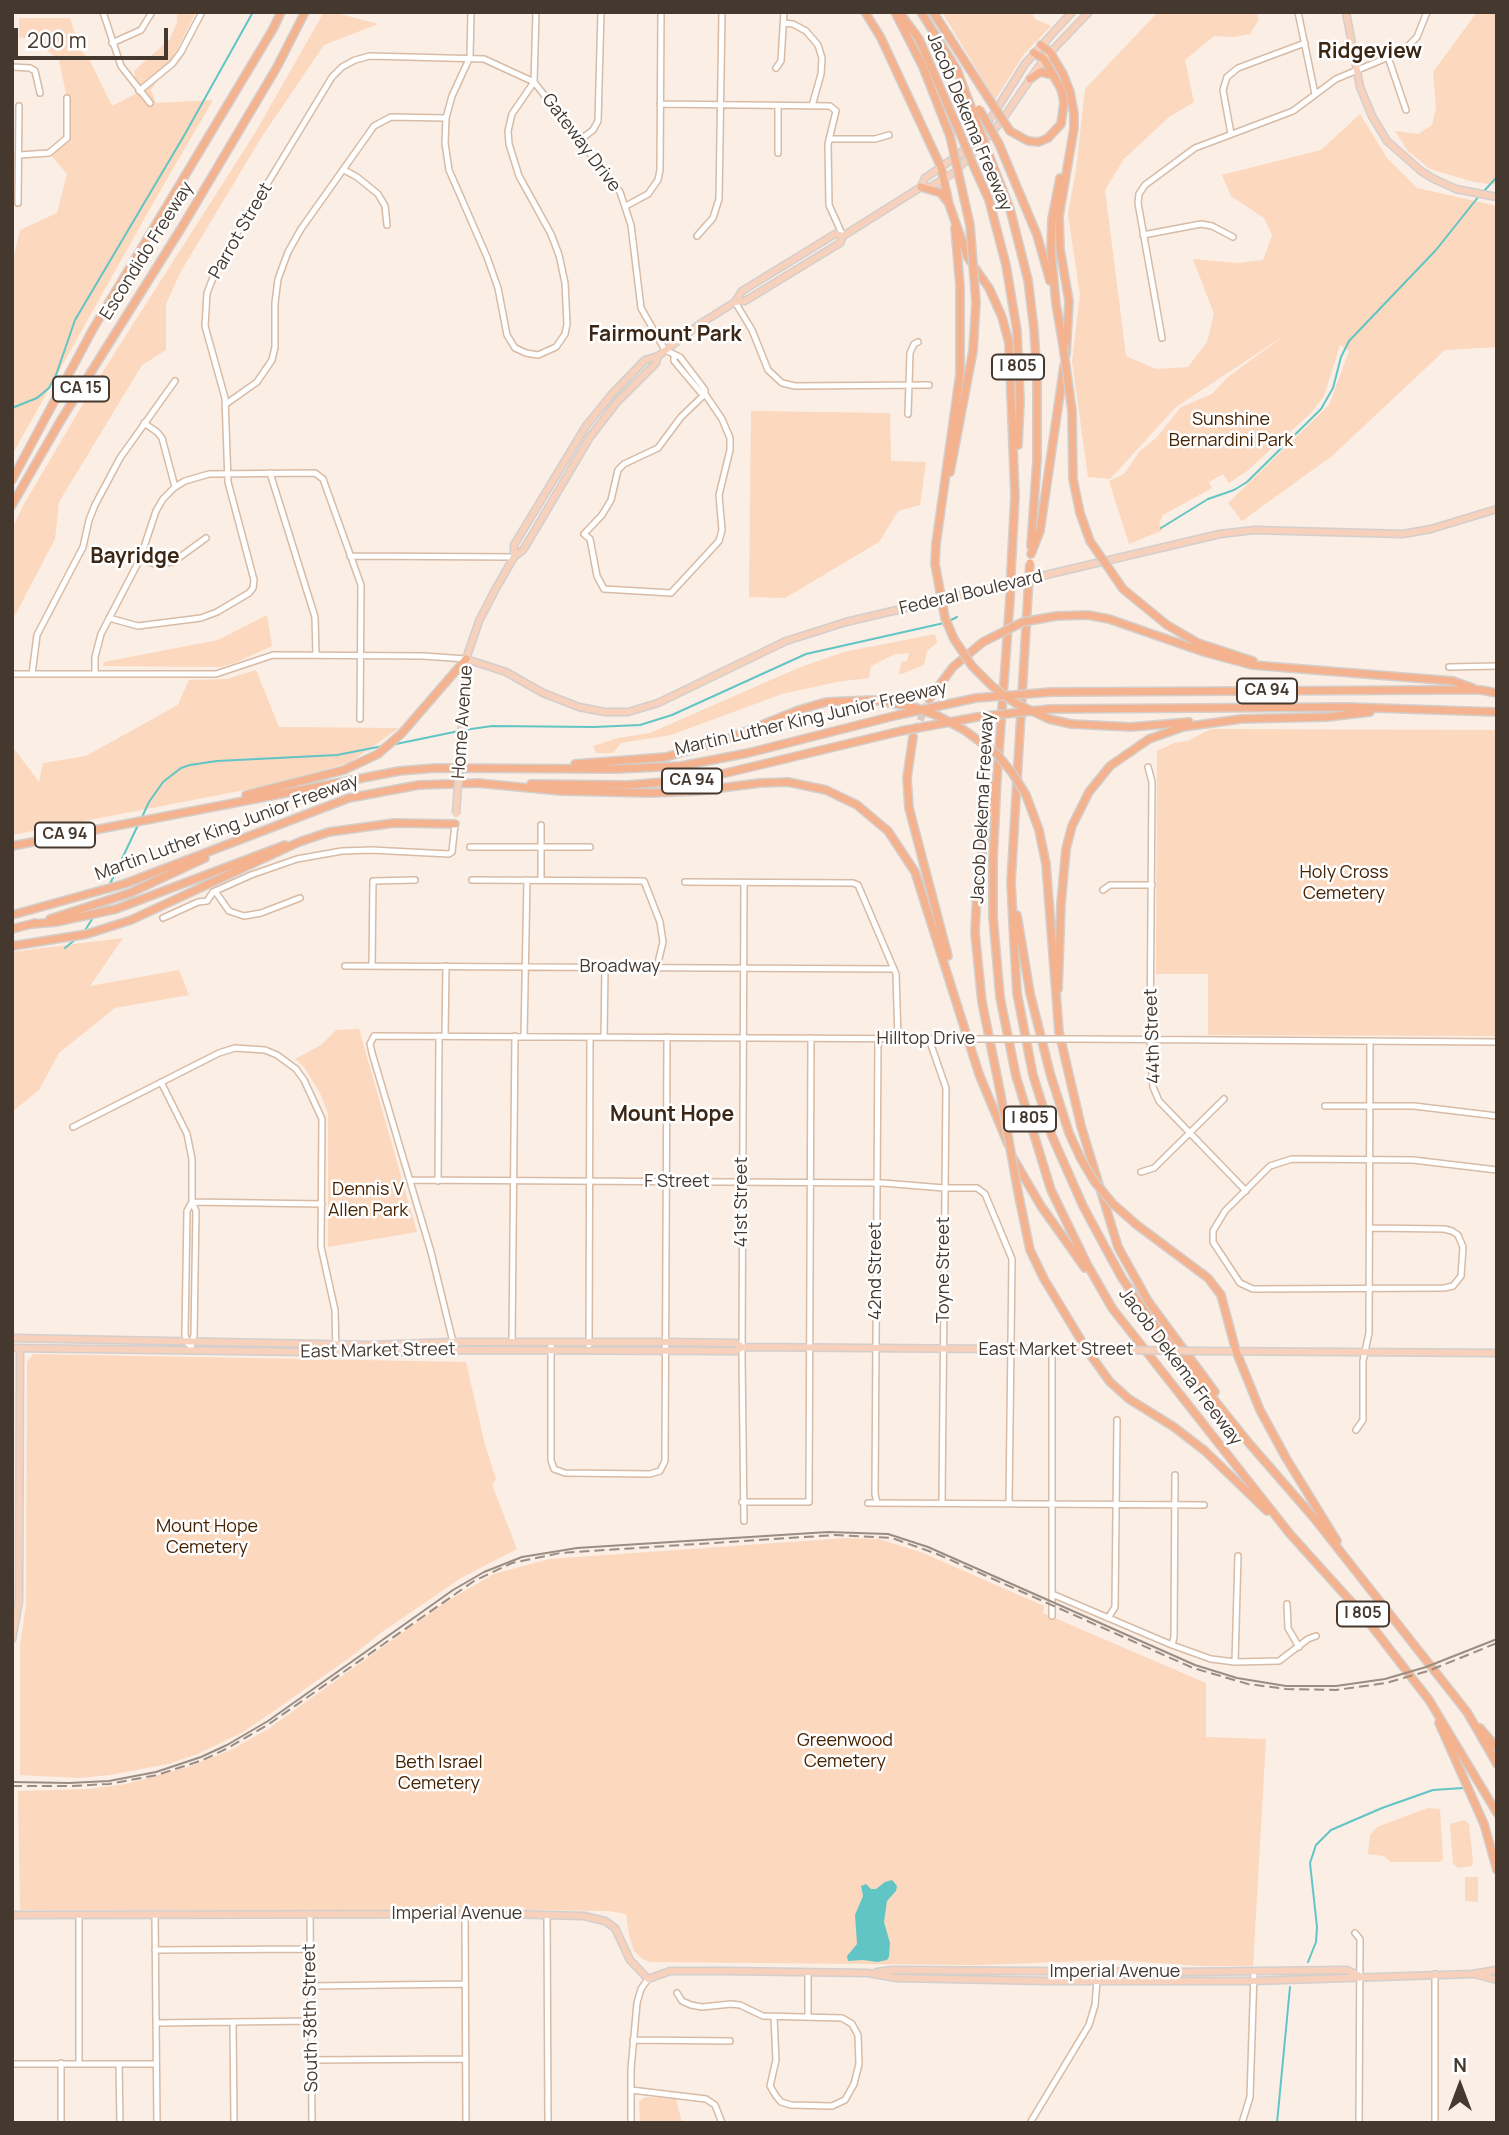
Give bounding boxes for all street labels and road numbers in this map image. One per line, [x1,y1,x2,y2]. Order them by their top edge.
street label: Jacob Dekema Freeway [922,30,1016,214]
street label: Gateway Drive [537,90,625,196]
street label: Escondido Freeway [96,178,198,324]
street label: Parrot Street [205,179,277,283]
road number: I 805 [992,354,1044,380]
road number: CA 15 [53,376,109,402]
street label: Federal Boulevard [897,566,1045,620]
street label: Home Avenue [448,664,478,780]
street label: Martin Luther King Junior Freeway [673,677,949,761]
road number: CA 94 [1237,678,1297,704]
street label: Jacob Dekema Freeway [967,712,999,904]
road number: CA 94 [662,768,722,794]
street label: Martin Luther King Junior Freeway [92,770,362,886]
road number: CA 94 [35,822,95,848]
street label: Broadway [580,956,660,978]
street label: 44th Street [1141,988,1165,1084]
street label: Hilltop Drive [877,1028,975,1050]
road number: I 805 [1004,1106,1056,1132]
street label: 41st Street [731,1157,753,1247]
street label: F Street [644,1171,710,1193]
street label: Toyne Street [933,1217,955,1323]
street label: 42nd Street [865,1222,887,1320]
street label: Jacob Dekema Freeway [1114,1284,1246,1450]
street label: East Market Street [300,1339,456,1363]
street label: East Market Street [978,1339,1134,1361]
road number: I 805 [1337,1602,1389,1626]
street label: Imperial Avenue [392,1903,522,1925]
street label: South 38th Street [299,1943,323,2093]
street label: Imperial Avenue [1050,1961,1180,1983]

